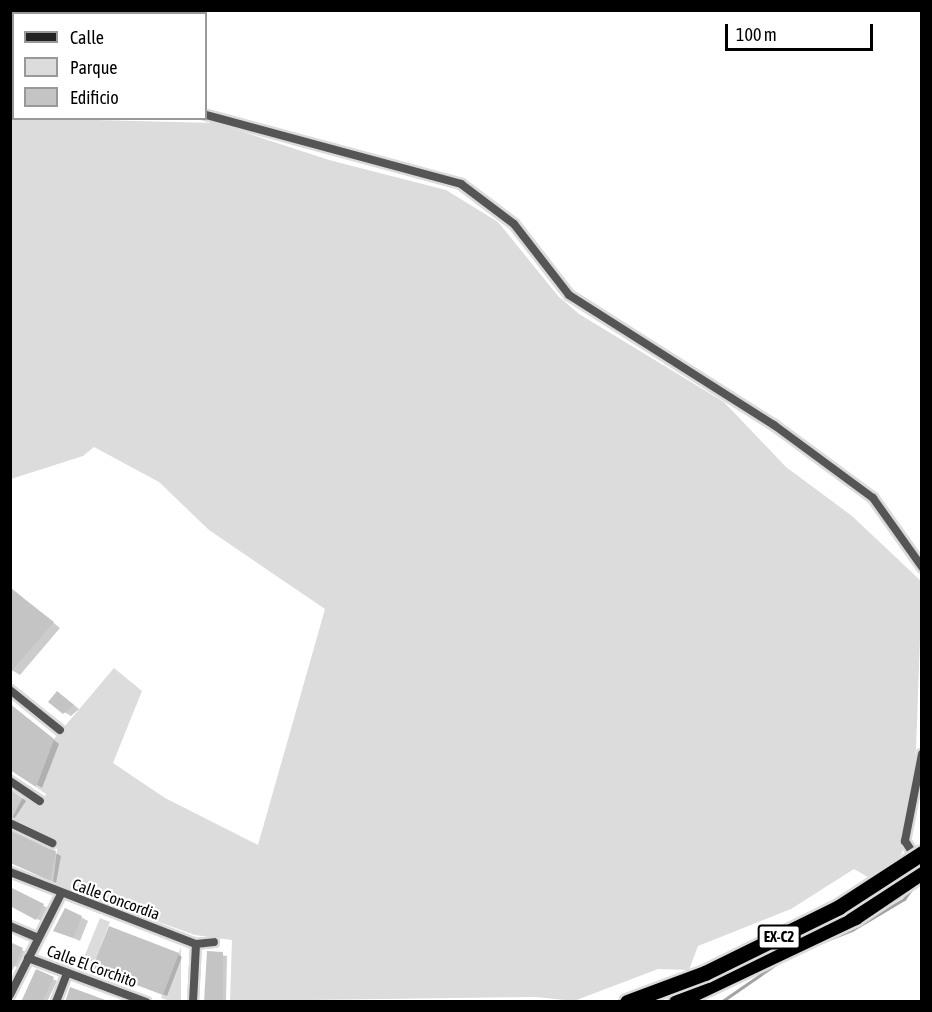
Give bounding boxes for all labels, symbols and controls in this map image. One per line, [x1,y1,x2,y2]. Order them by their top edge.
legend [12,12,207,120]
scale bar [728,12,876,50]
text: 100 m [736,24,777,45]
text: Calle [70,27,104,48]
text: Parque [70,57,118,78]
text: Edificio [70,87,119,108]
street label: Calle Concordia [70,874,162,924]
road number: EX-C2 [756,925,802,949]
street label: Calle El Corchito [44,941,140,991]

